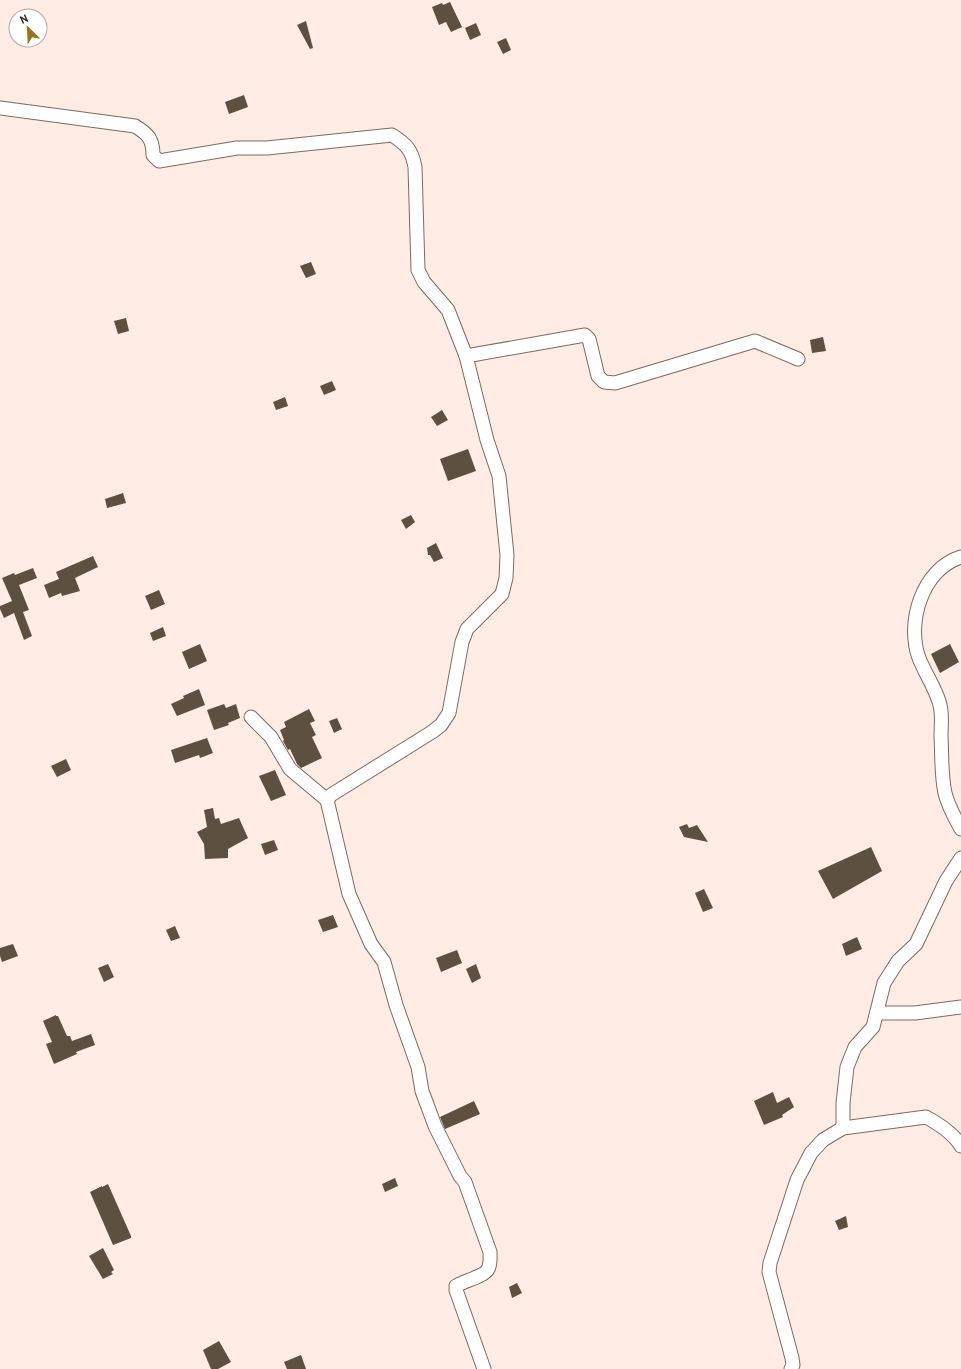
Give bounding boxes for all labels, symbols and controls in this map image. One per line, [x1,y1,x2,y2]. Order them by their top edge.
north arrow [8,8,48,48]
text: N [18,11,30,27]

